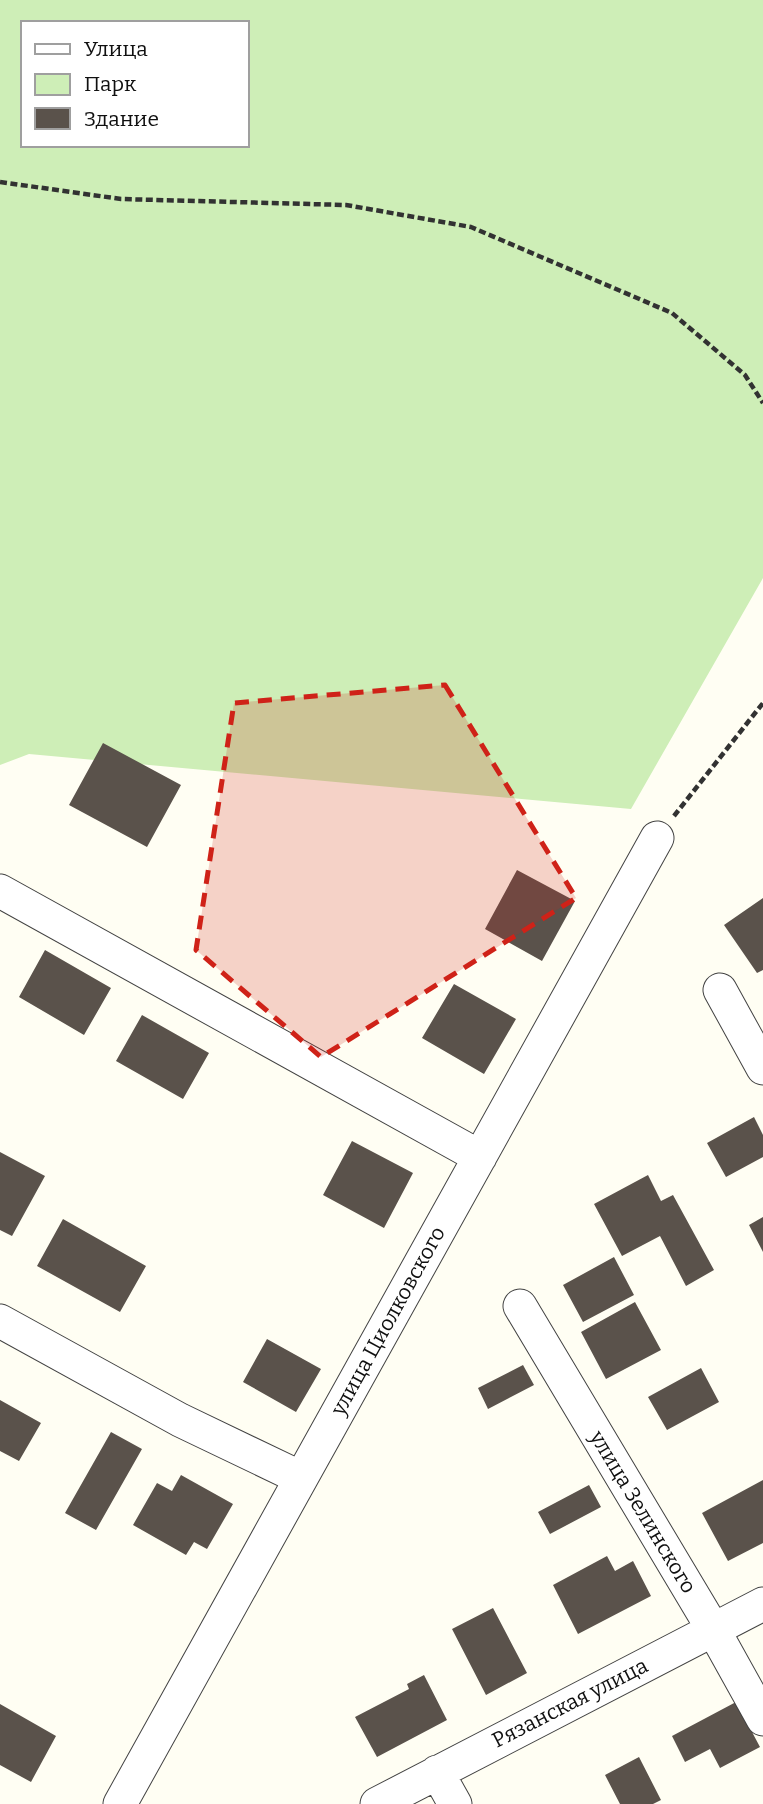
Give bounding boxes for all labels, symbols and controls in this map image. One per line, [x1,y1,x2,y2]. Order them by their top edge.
legend [21,21,248,147]
text: Улица [84,36,148,62]
text: Парк [84,71,137,97]
text: Здание [84,106,159,132]
street label: улица Циолковского [325,1222,451,1421]
street label: улица Зелинского [584,1425,702,1598]
street label: Рязанская улица [488,1652,653,1753]

